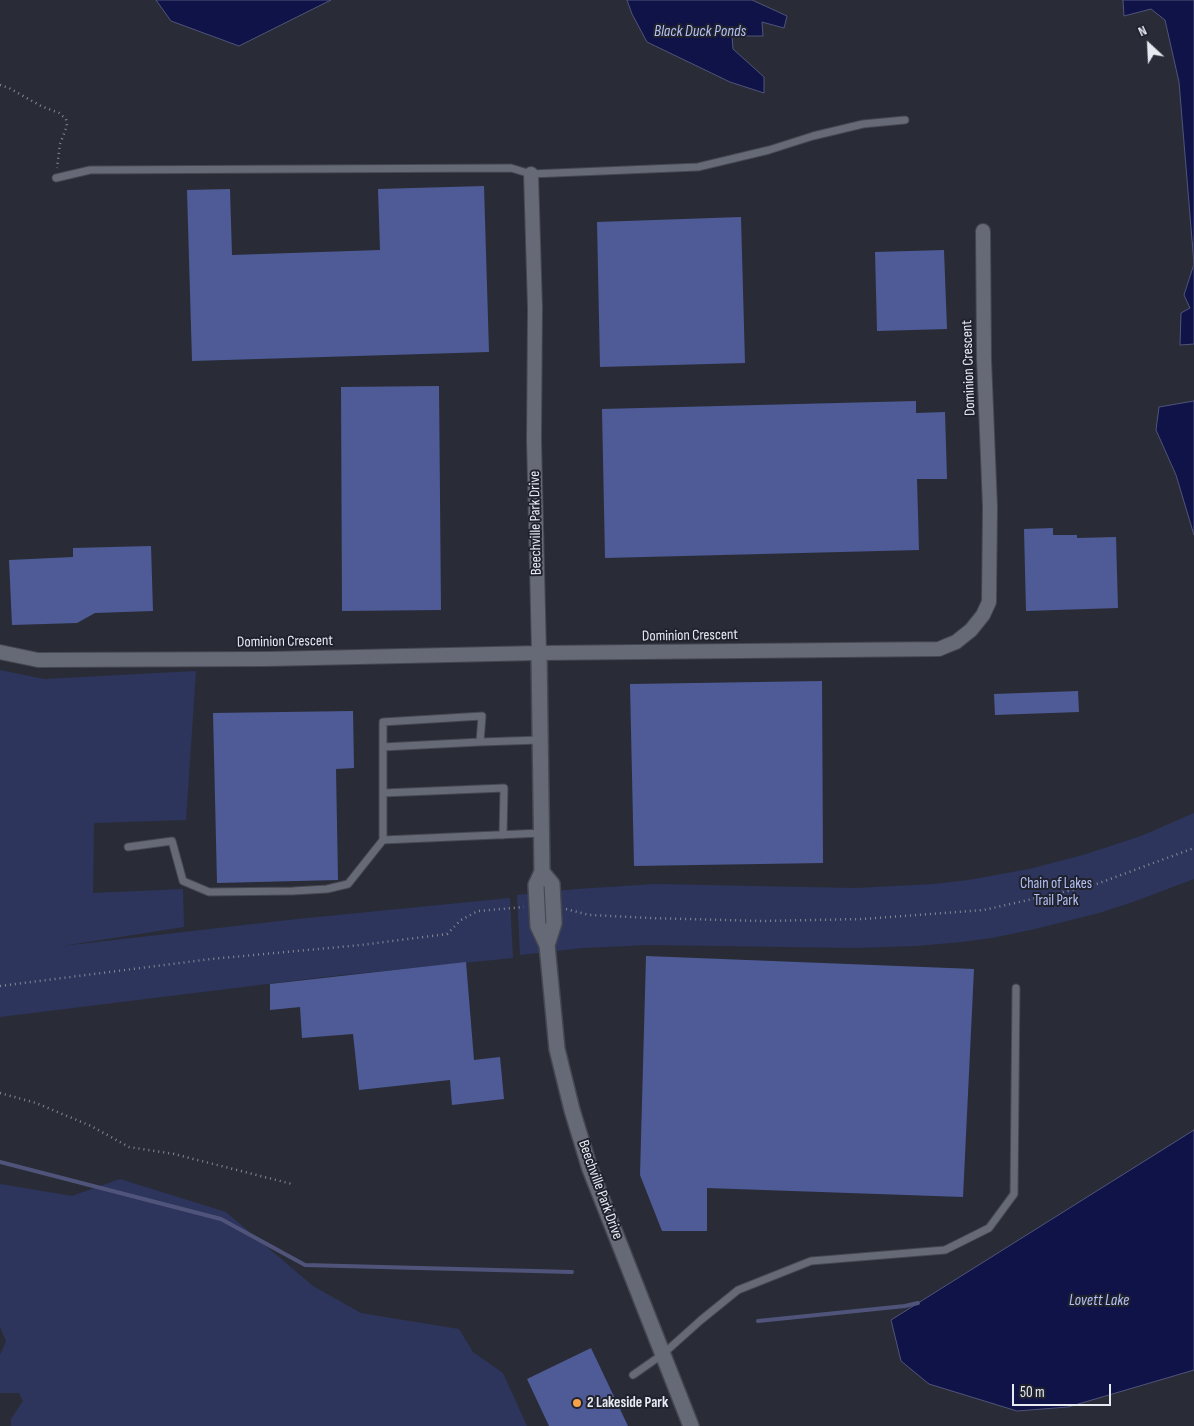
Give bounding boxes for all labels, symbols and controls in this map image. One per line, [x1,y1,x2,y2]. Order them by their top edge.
north arrow [1124,20,1174,70]
water label: Black Duck Ponds [654,22,746,42]
text: N [1135,22,1149,40]
street label: Dominion Crescent [958,320,980,416]
street label: Beechville Park Drive [526,471,546,575]
street label: Dominion Crescent [642,626,738,646]
street label: Dominion Crescent [237,632,333,652]
park label: Chain of Lakes Trail Park [1020,875,1092,910]
street label: Beechville Park Drive [574,1138,626,1242]
water label: Lovett Lake [1069,1291,1129,1311]
scale bar [1014,1374,1113,1406]
text: 50 m [1020,1383,1045,1402]
place label: 2 Lakeside Park [587,1394,668,1412]
marker: 2 Lakeside Park [571,1397,583,1409]

